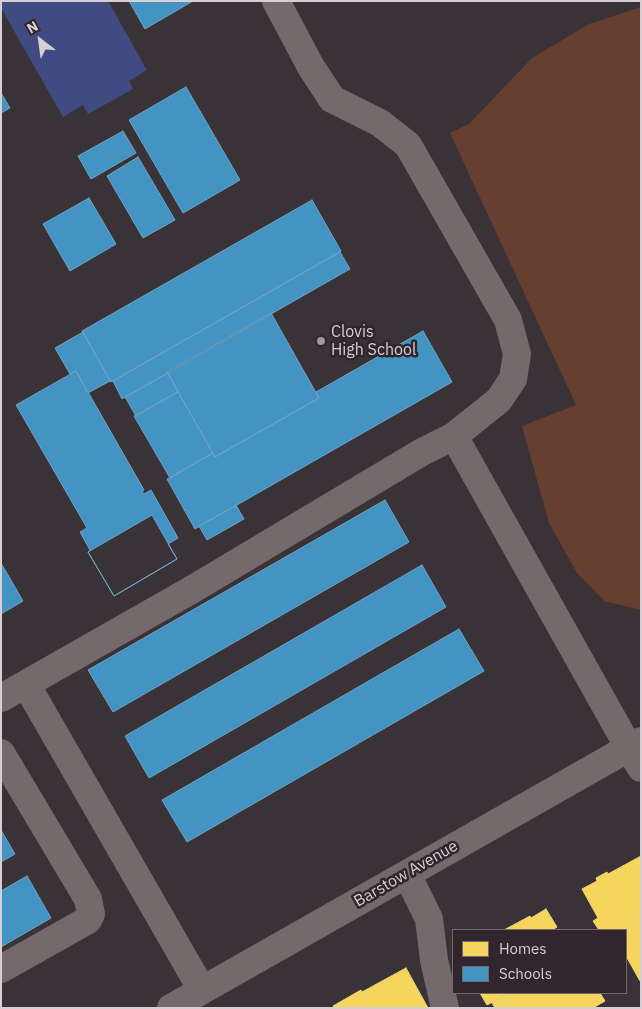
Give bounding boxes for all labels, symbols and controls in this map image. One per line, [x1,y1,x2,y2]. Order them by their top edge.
north arrow [15,15,65,65]
text: N [24,17,41,37]
place label: Clovis High School [331,322,416,360]
marker: Clovis High School [315,335,327,347]
street label: Barstow Avenue [351,837,461,911]
legend [452,929,627,994]
text: Homes [499,939,547,958]
text: Schools [499,964,552,983]

